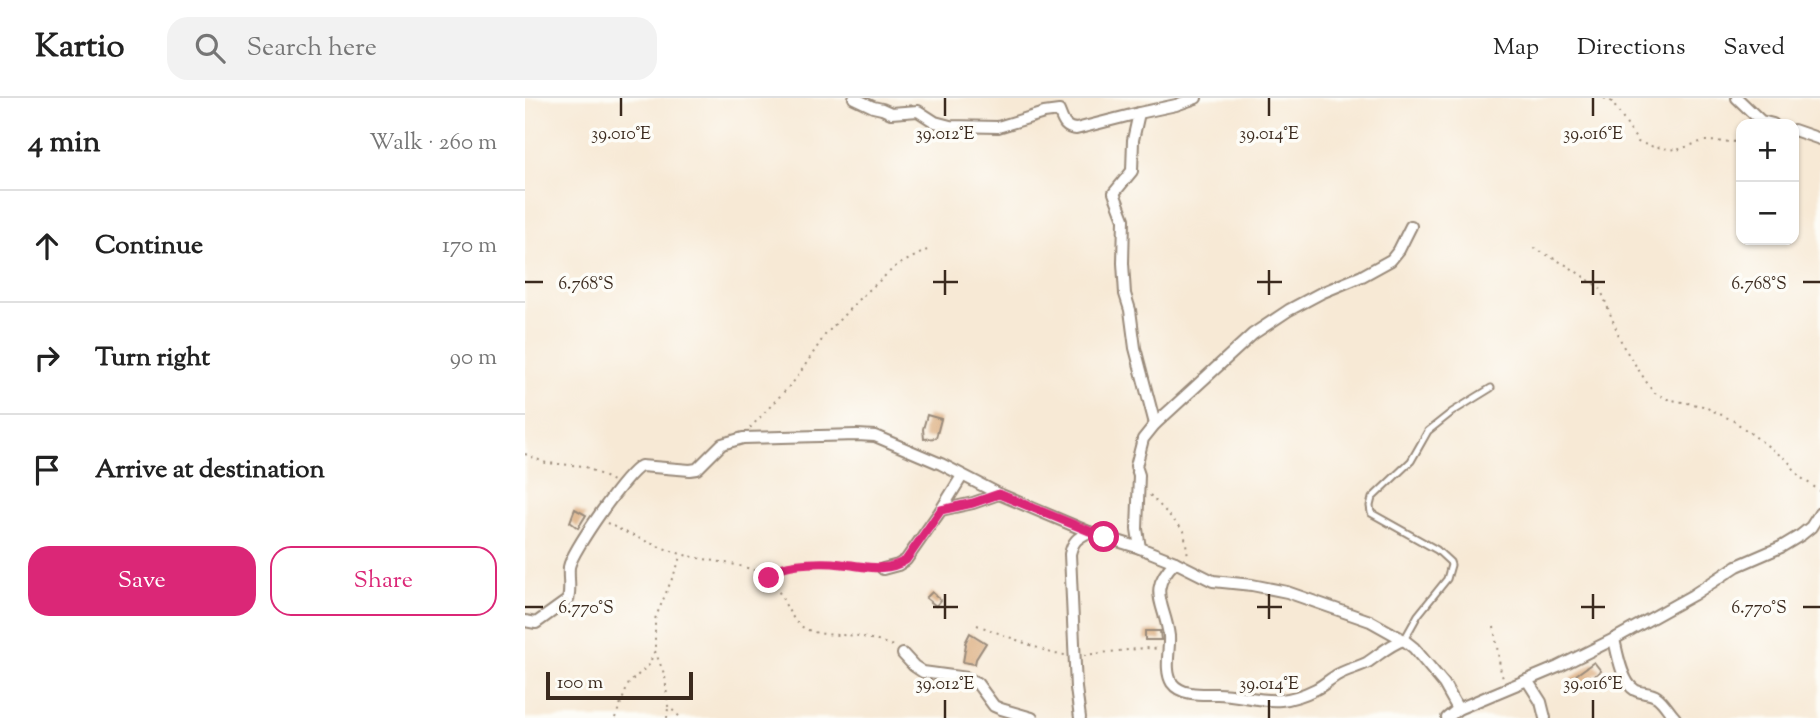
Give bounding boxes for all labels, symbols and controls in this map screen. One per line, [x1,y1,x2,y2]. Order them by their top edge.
search box [167,17,657,80]
text: Kartio [35,24,125,72]
icon: search [191,29,229,67]
text: Search here [247,30,377,67]
text: Map [1493,31,1539,65]
text: Directions [1577,31,1685,65]
text: Saved [1723,31,1785,65]
map controls [1736,119,1799,245]
button: + [1736,119,1799,182]
text: 4 min [28,122,101,165]
text: 39.010°E [591,122,651,148]
text: 39.012°E [916,122,975,148]
text: 39.014°E [1239,122,1299,148]
text: 39.016°E [1563,122,1623,148]
text: Walk · 260 m [369,127,497,160]
button: − [1736,182,1799,245]
icon: ahead [28,227,66,265]
text: Continue [95,228,203,265]
text: 170 m [442,230,497,263]
text: 6.768°S [558,272,614,298]
text: 6.768°S [1731,272,1787,298]
icon: right [28,339,66,377]
text: Turn right [95,340,210,377]
text: 90 m [450,342,497,375]
icon: arrive [28,451,66,489]
text: Arrive at destination [95,452,325,489]
route start [1088,521,1119,552]
button: Save [28,546,256,616]
button: Share [270,546,497,616]
route end [753,562,784,593]
text: 6.770°S [558,596,614,622]
text: 6.770°S [1731,596,1787,622]
scale bar [546,669,693,701]
text: 100 m [557,670,603,697]
text: 39.012°E [916,672,975,698]
text: 39.014°E [1239,672,1299,698]
text: 39.016°E [1563,672,1623,698]

